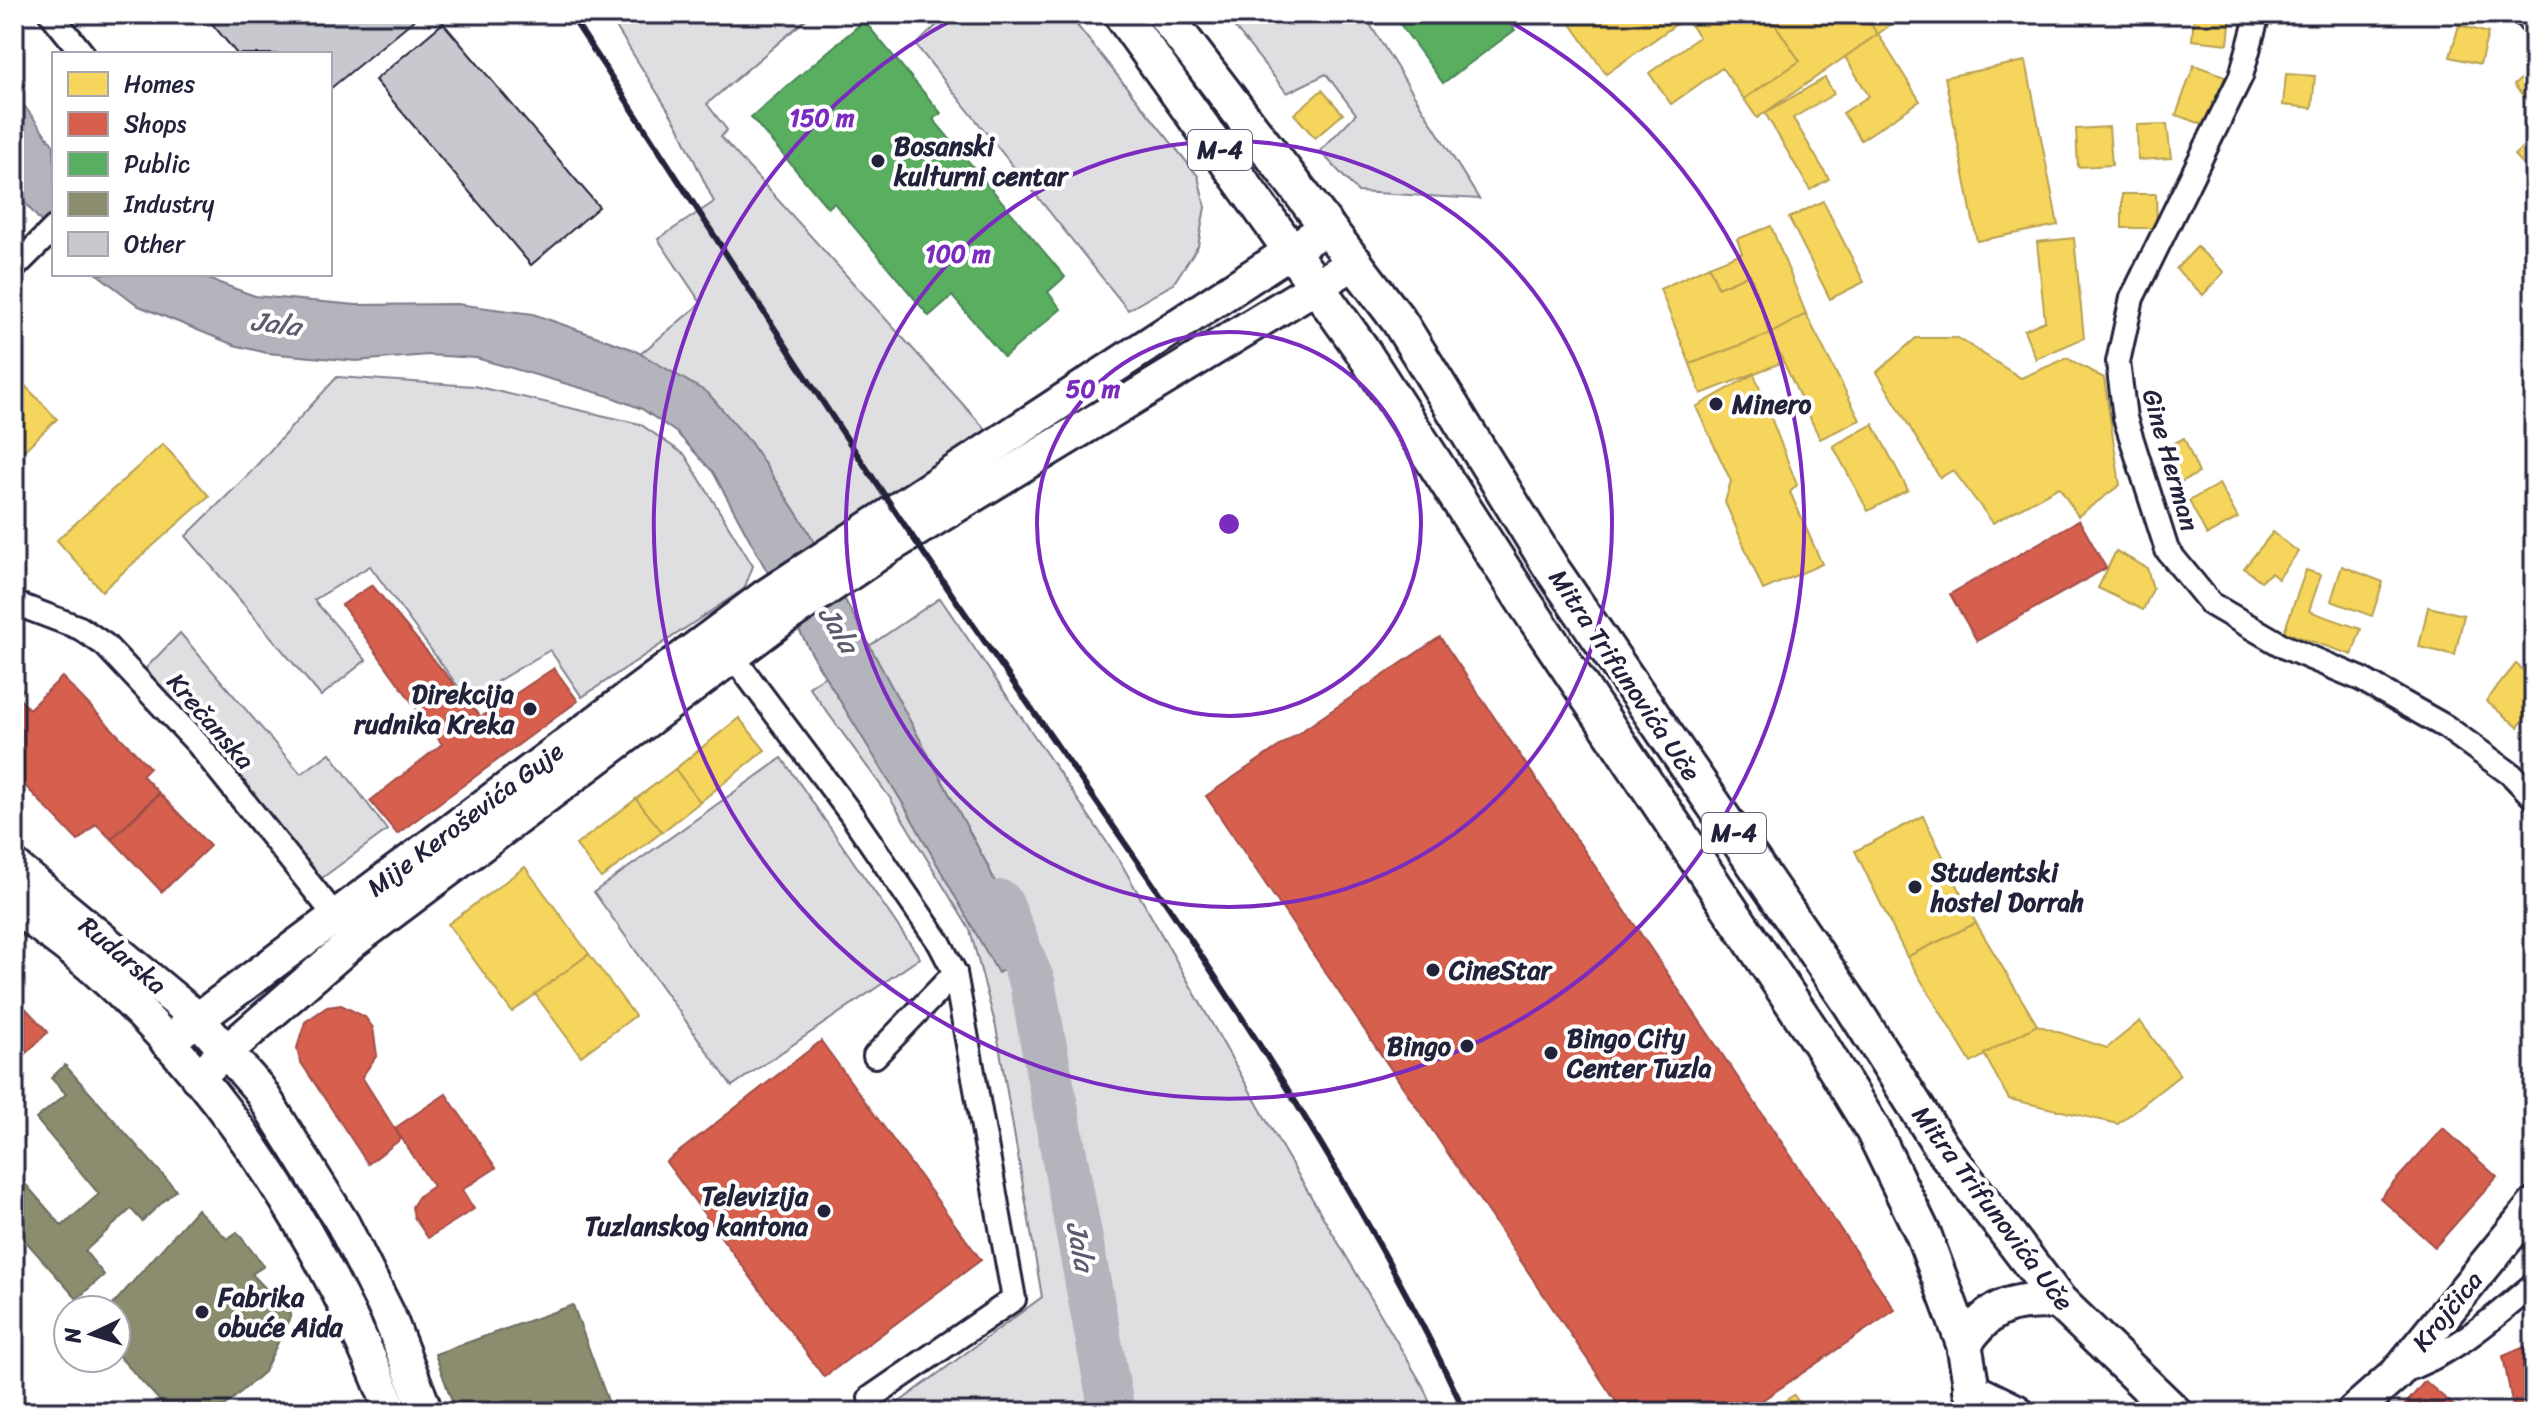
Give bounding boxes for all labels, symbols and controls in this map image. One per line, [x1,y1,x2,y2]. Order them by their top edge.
legend [52,52,332,276]
text: Homes [124,63,195,105]
text: 150 m [790,97,855,139]
text: Shops [124,103,187,145]
place label: Bosanski kulturni centar [893,123,1070,199]
road number: M-4 [1188,130,1252,170]
text: Public [124,143,190,185]
marker: Bosanski kulturni centar [869,152,887,170]
text: Industry [123,183,215,225]
text: Other [124,223,186,265]
text: 100 m [925,233,991,275]
water label: Jala [249,296,307,351]
text: 50 m [1066,368,1121,410]
place label: Minero [1731,381,1811,427]
street label: Gine Herman [2129,383,2213,537]
marker: Minero [1707,395,1725,413]
centre of rings [1215,510,1243,538]
street label: Mitra Trifunovića Uče [1536,559,1714,791]
water label: Jala [805,595,874,666]
street label: Krečanska [155,662,267,780]
place label: Direkcija rudnika Kreka [353,671,515,747]
marker: Direkcija rudnika Kreka [521,700,539,718]
street label: Mije Keroševića Guje [356,729,574,909]
road number: M-4 [1702,813,1766,853]
place label: Studentski hostel Dorrah [1930,849,2085,925]
marker: Studentski hostel Dorrah [1906,878,1924,896]
street label: Rudarska [68,904,178,1006]
place label: CineStar [1448,947,1554,993]
marker: CineStar [1424,961,1442,979]
place label: Bingo City Center Tuzla [1566,1015,1712,1091]
place label: Bingo [1387,1023,1452,1069]
marker: Bingo [1458,1037,1476,1055]
marker: Bingo City Center Tuzla [1542,1044,1560,1062]
street label: Mitra Trifunovića Uče [1900,1095,2086,1321]
place label: Televizija Tuzlanskog kantona [585,1173,809,1249]
marker: Televizija Tuzlanskog kantona [815,1202,833,1220]
water label: Jala [1052,1217,1110,1279]
street label: Krojčica [2399,1260,2495,1362]
place label: Fabrika obuće Aida [217,1274,344,1350]
north arrow [52,1294,132,1374]
marker: Fabrika obuće Aida [193,1303,211,1321]
text: N [53,1326,93,1345]

